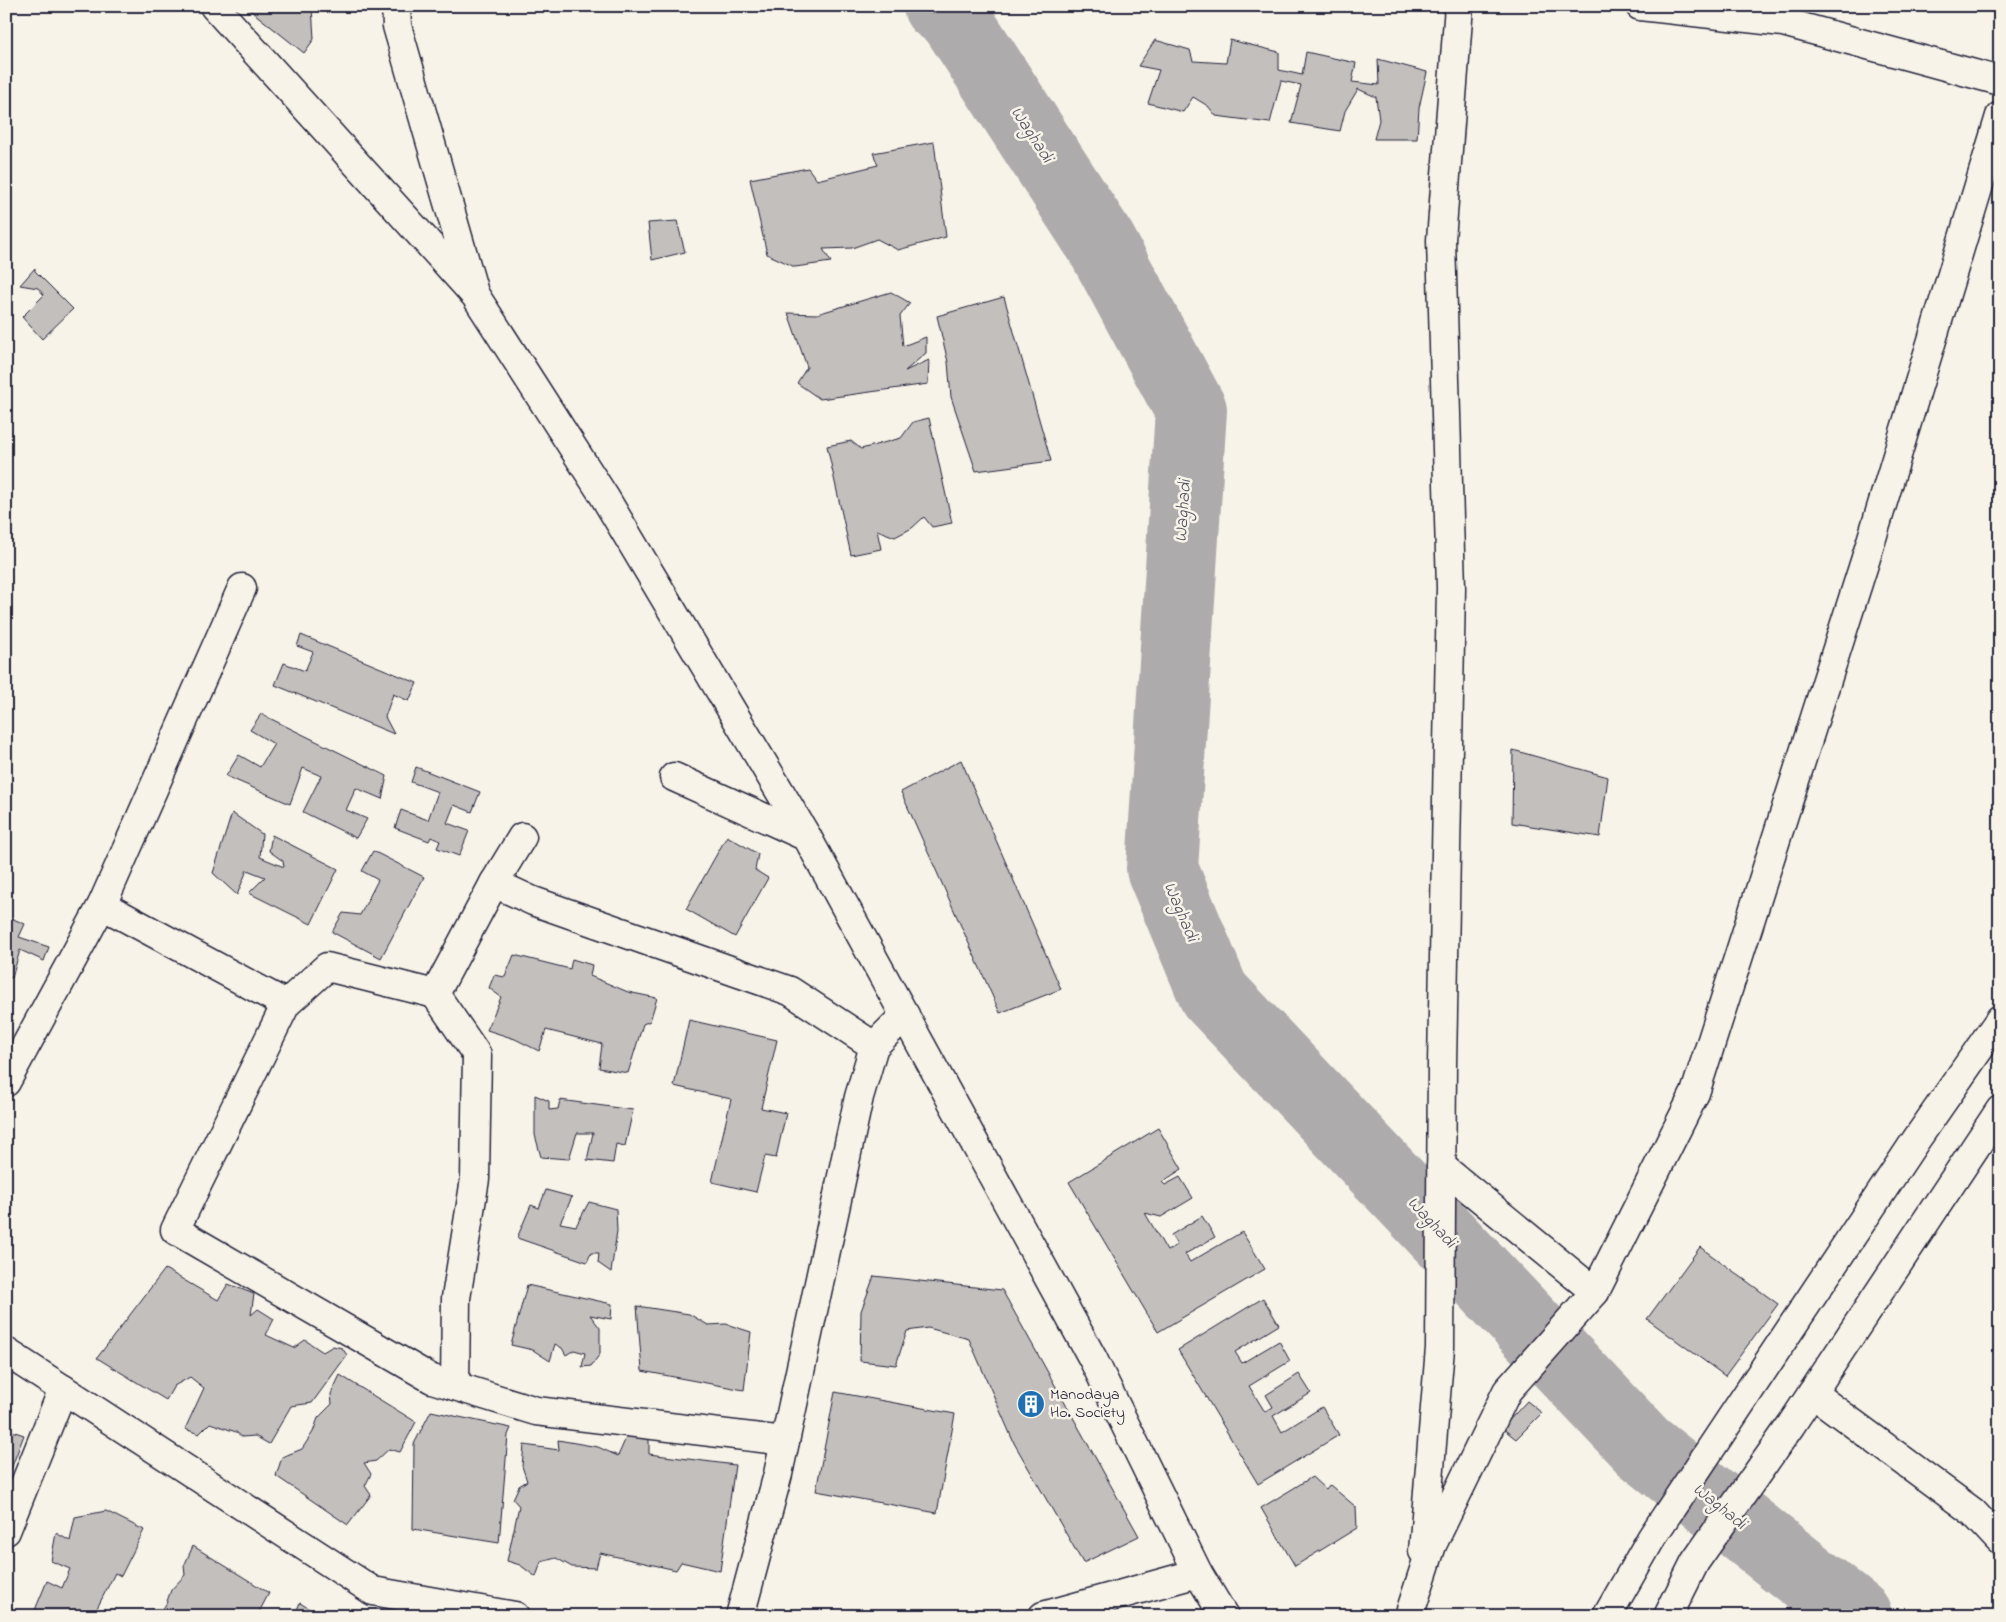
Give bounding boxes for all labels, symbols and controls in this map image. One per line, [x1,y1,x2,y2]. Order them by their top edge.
water label: Waghadi [1003,102,1060,170]
water label: Waghadi [1169,477,1199,543]
water label: Waghadi [1156,878,1205,948]
water label: Waghadi [1400,1191,1463,1256]
place label: Manodaya Ho. Society [1050,1383,1125,1425]
building icon: Manodaya Ho. Society [1016,1389,1046,1419]
water label: Waghadi [1686,1477,1753,1538]

